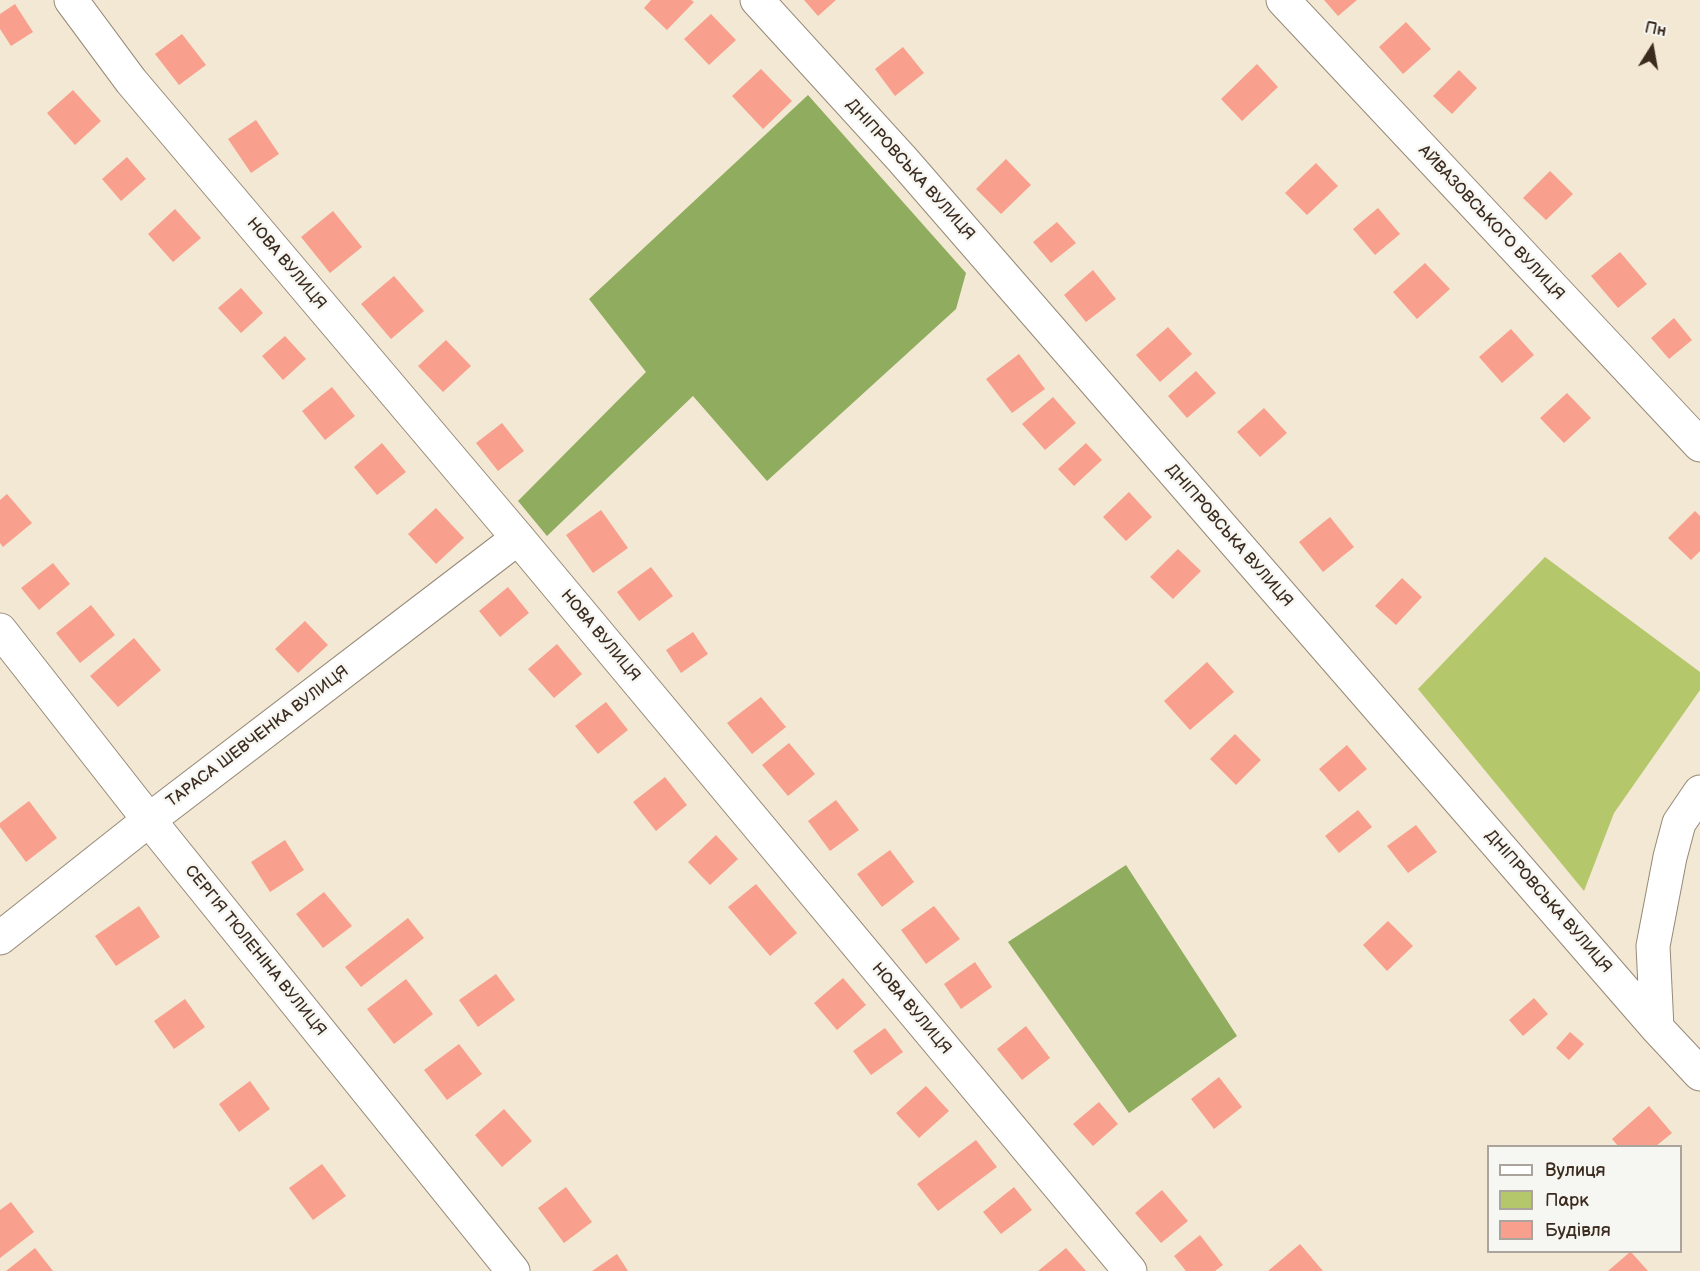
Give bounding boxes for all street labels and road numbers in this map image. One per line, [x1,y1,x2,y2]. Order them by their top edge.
street label: ДНІПРОВСЬКА ВУЛИЦЯ [842,95,978,245]
street label: АЙВАЗОВСЬКОГО ВУЛИЦЯ [1414,141,1568,305]
street label: НОВА ВУЛИЦЯ [242,214,330,314]
street label: ДНІПРОВСЬКА ВУЛИЦЯ [1162,461,1296,611]
street label: НОВА ВУЛИЦЯ [556,586,644,686]
street label: ТАРАСА ШЕВЧЕНКА ВУЛИЦЯ [163,662,353,812]
street label: ДНІПРОВСЬКА ВУЛИЦЯ [1481,827,1615,977]
street label: СЕРГІЯ ТЮЛЕНІНА ВУЛИЦЯ [180,862,330,1040]
street label: НОВА ВУЛИЦЯ [867,959,955,1059]

